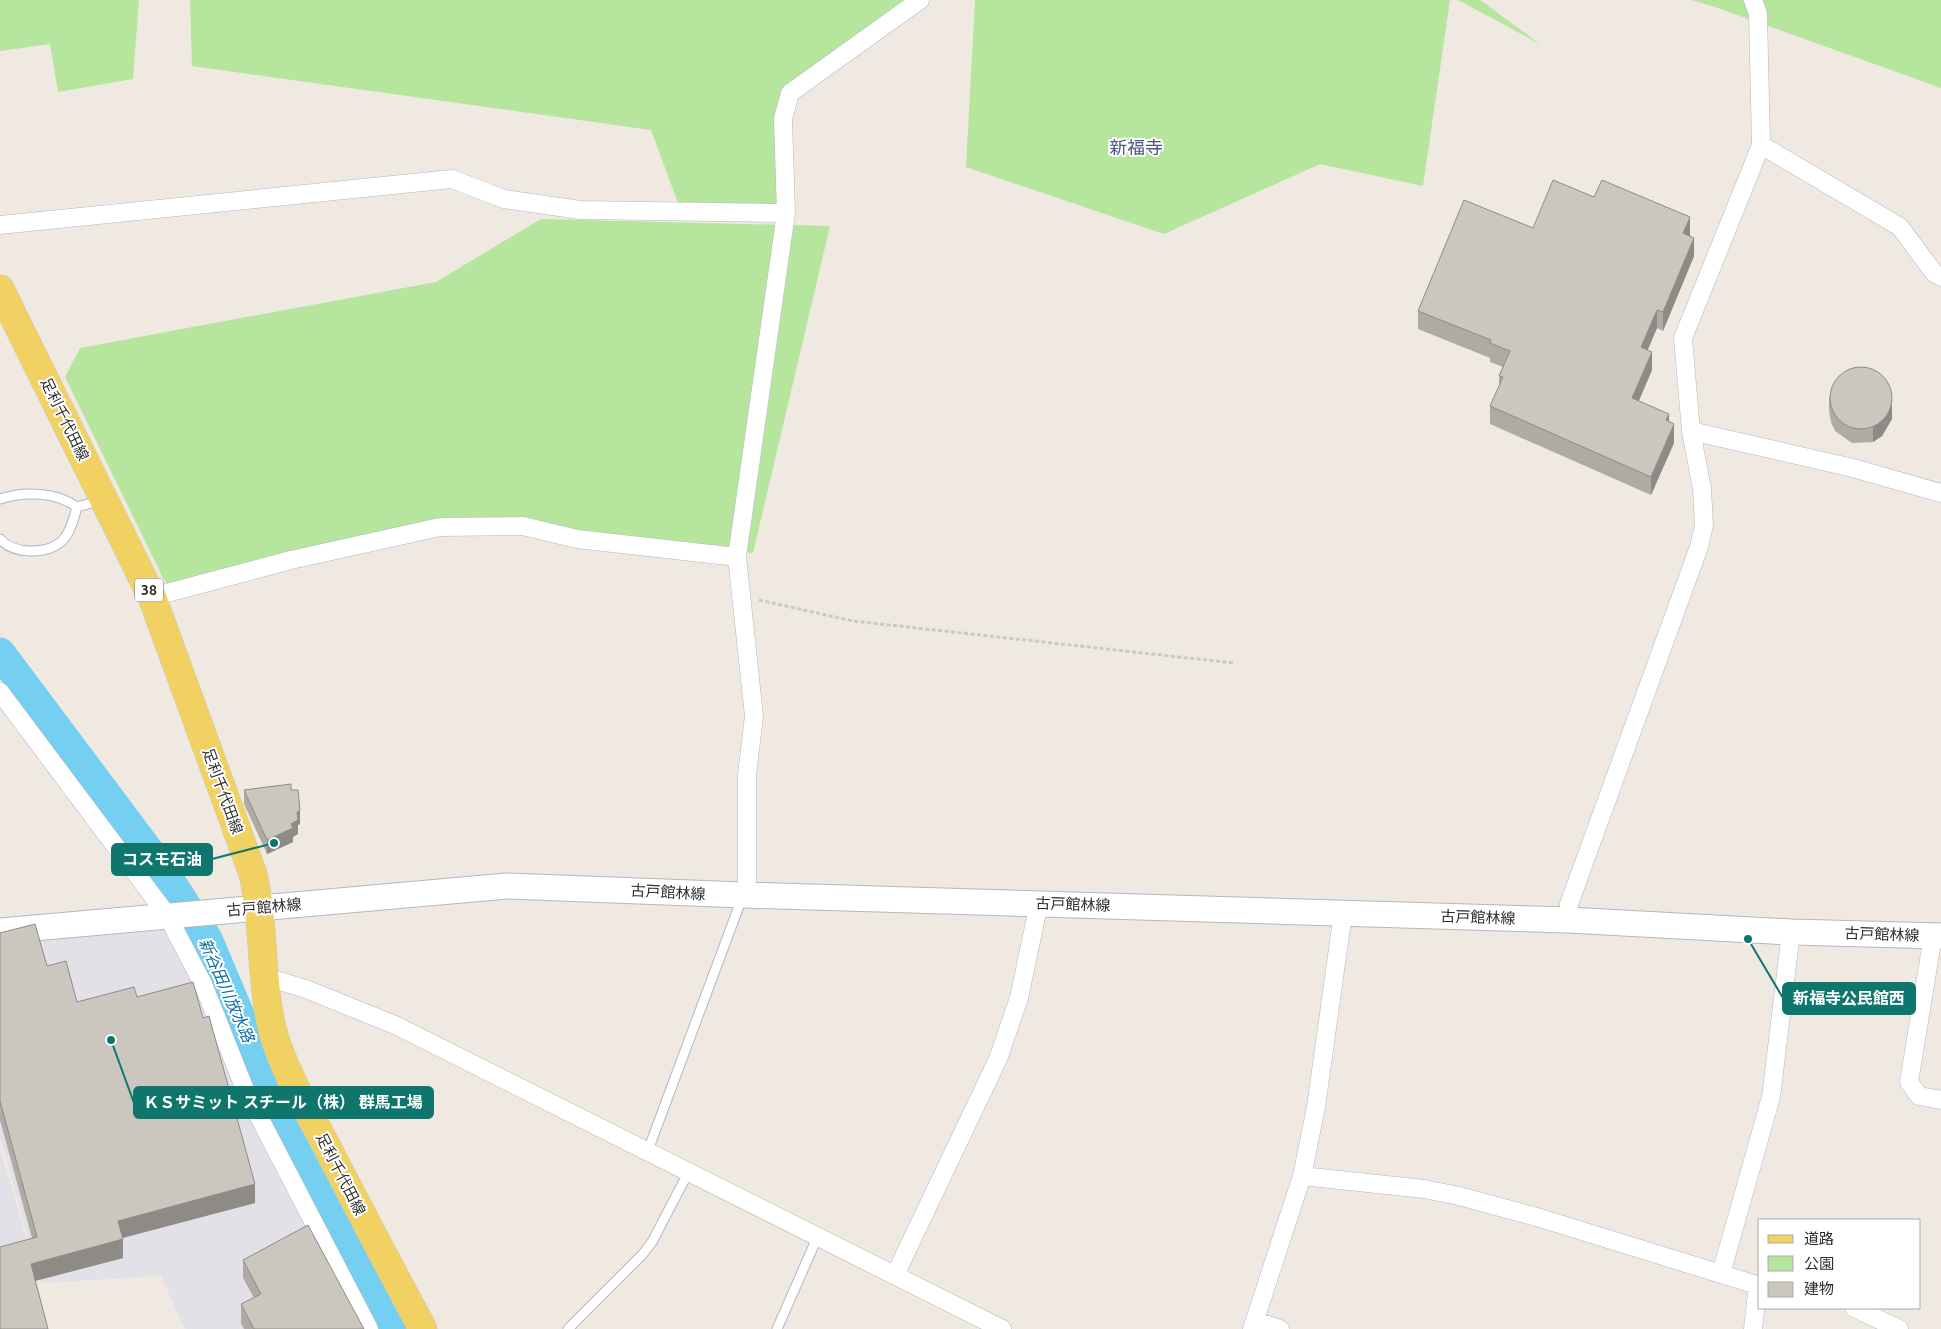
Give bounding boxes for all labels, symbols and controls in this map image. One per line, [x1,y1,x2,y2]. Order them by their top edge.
district label: 新福寺 [1109,137,1163,157]
street label: 足利千代田線 [38,375,92,463]
road number: 38 [135,578,163,602]
street label: 足利千代田線 [200,746,246,836]
callout: コスモ石油 [112,844,212,875]
text: コスモ石油 [122,850,202,868]
street label: 古戸館林線 [630,882,706,902]
street label: 古戸館林線 [1035,894,1111,914]
street label: 古戸館林線 [226,895,302,919]
street label: 古戸館林線 [1440,907,1516,927]
street label: 古戸館林線 [1844,924,1920,944]
water label: 新谷田川放水路 [196,935,259,1047]
callout: 新福寺公民館西 [1783,983,1915,1014]
text: 新福寺公民館西 [1793,989,1905,1007]
callout: ＫＳサミット スチール（株） 群馬工場 [134,1087,433,1118]
text: ＫＳサミット スチール（株） 群馬工場 [143,1093,423,1111]
street label: 足利千代田線 [313,1130,369,1218]
legend [1758,1219,1921,1309]
text: 道路 [1804,1230,1834,1247]
text: 公園 [1804,1255,1834,1272]
text: 建物 [1804,1280,1834,1297]

